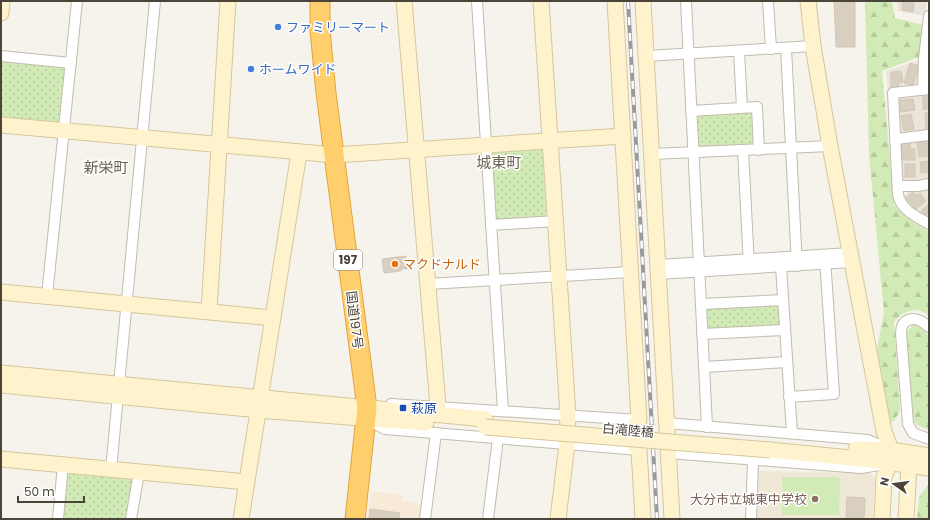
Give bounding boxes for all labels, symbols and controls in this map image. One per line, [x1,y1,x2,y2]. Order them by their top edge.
place label: ファミリーマート [286,18,390,37]
marker: ファミリーマート [273,22,283,32]
place label: ホームワイド [259,60,337,79]
marker: ホームワイド [246,64,256,74]
district label: 城東町 [476,152,522,173]
district label: 新栄町 [83,157,129,178]
road number: 197 [334,250,362,270]
place label: マクドナルド [403,255,481,274]
marker: マクドナルド [390,259,400,269]
street label: 国道197号 [342,290,367,350]
place label: 萩原 [411,399,437,418]
marker: 萩原 [398,403,408,413]
street label: 白滝陸橋 [601,419,655,442]
north arrow [874,464,914,504]
text: N [876,476,893,488]
scale bar [18,478,84,504]
text: 50 m [24,483,55,500]
place label: 大分市立城東中学校 [690,490,807,509]
marker: 大分市立城東中学校 [810,494,820,504]

